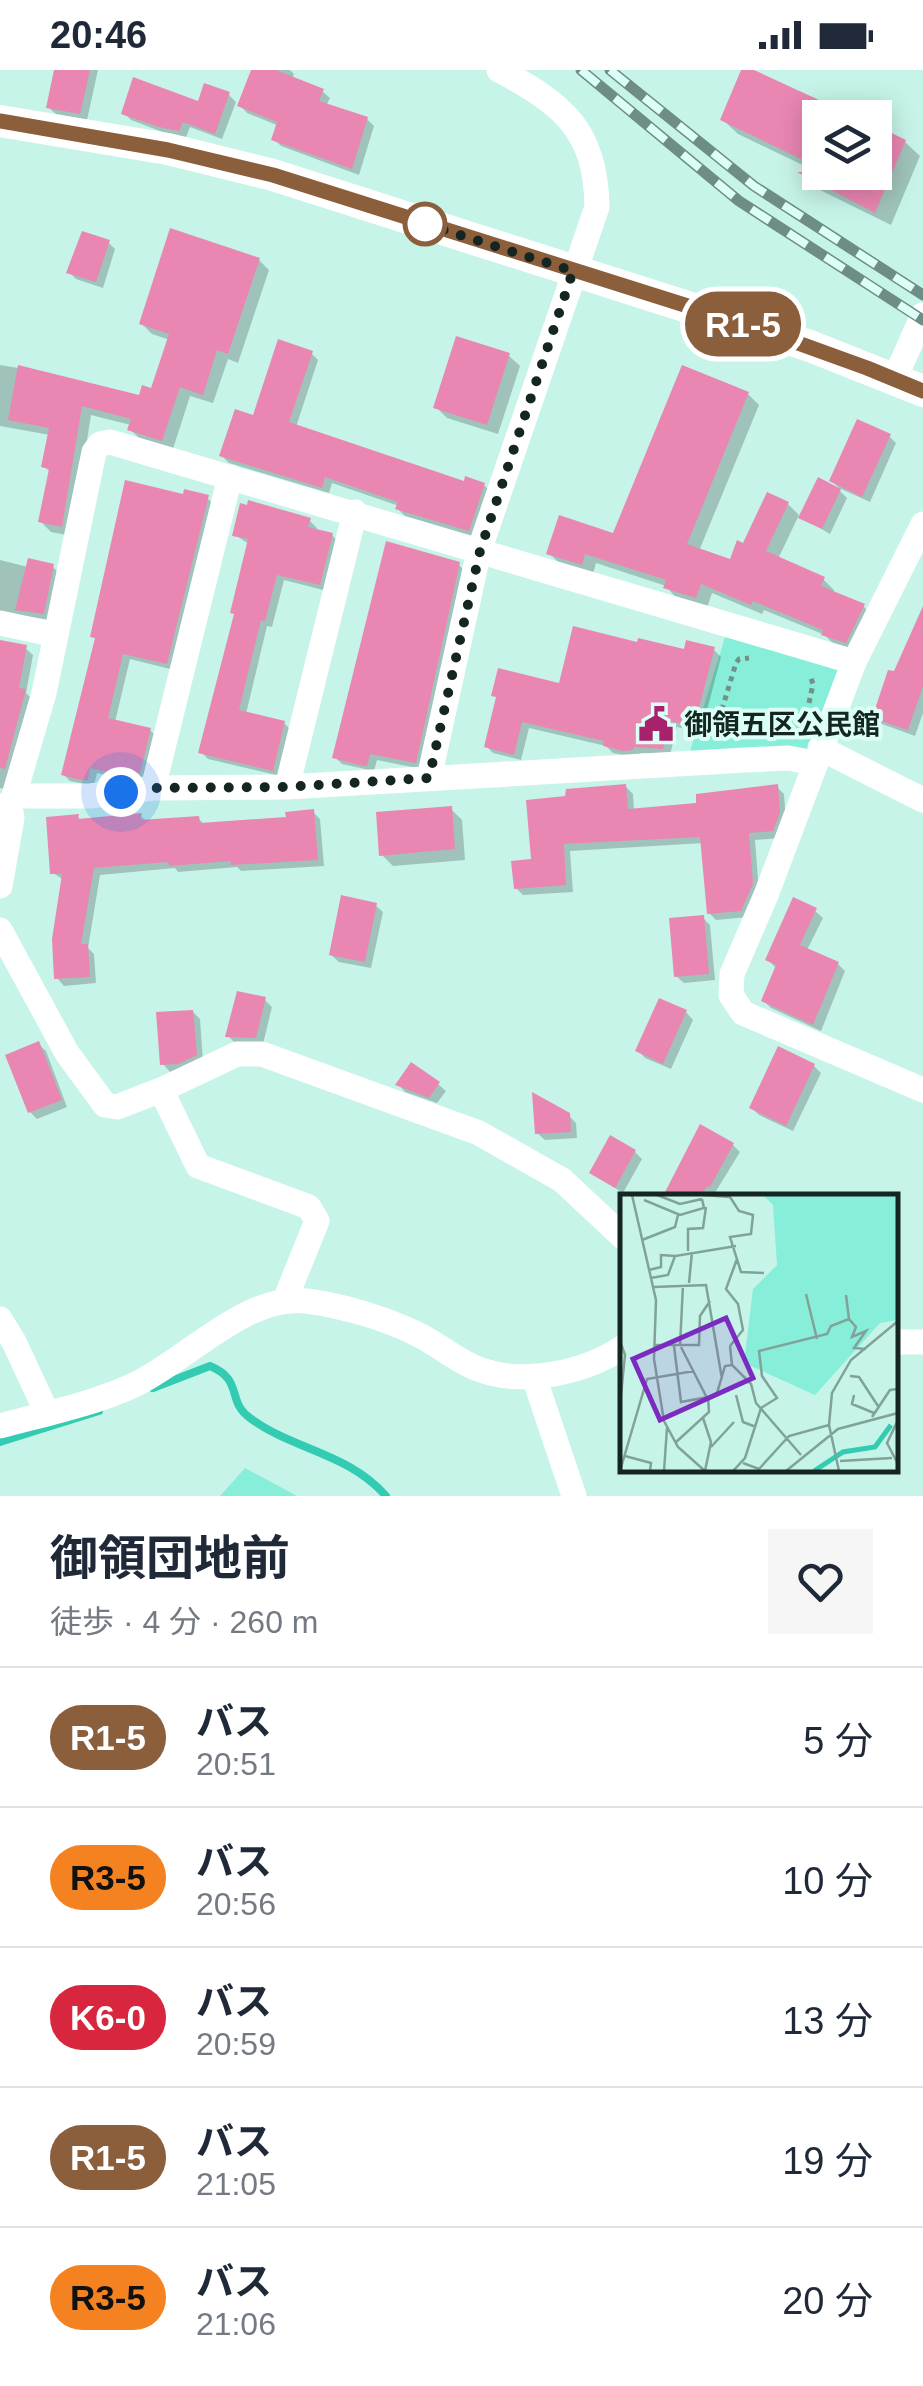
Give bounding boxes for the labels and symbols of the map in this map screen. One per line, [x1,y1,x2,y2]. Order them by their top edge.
unlabelled marker [404,203,446,245]
line badge: R1-5 [673,292,813,356]
public building icon: 御領五区公民館 [637,705,675,743]
place label: 御領五区公民館 [684,709,880,740]
your location [96,767,146,817]
inset map [620,1194,898,1471]

